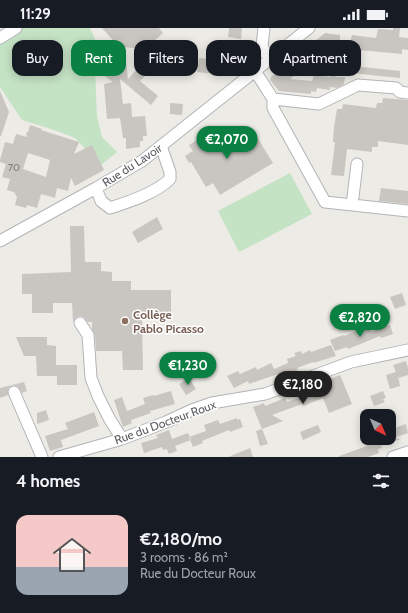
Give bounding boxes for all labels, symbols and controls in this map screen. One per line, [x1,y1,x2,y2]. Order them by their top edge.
text: 11:29 [20,5,51,23]
chip: Buy [12,40,63,76]
chip: Rent [71,40,126,76]
chip: Filters [134,40,198,76]
chip: New [206,40,261,76]
chip: Apartment [269,40,361,76]
pin: €2,070 [194,126,260,160]
text: €2,070 [206,131,248,147]
street label: Rue du Lavoir [99,140,165,190]
house number: 70 [8,161,20,174]
pin: €2,820 [327,304,393,338]
place label: Collège Pablo Picasso [133,307,204,336]
text: €2,820 [339,309,381,325]
marker: Collège Pablo Picasso [120,316,130,326]
pin: €1,230 [155,352,221,386]
text: €1,230 [168,357,208,373]
pin: €2,180 [270,371,336,405]
text: €2,180 [283,376,323,392]
street label: Rue du Docteur Roux [112,397,218,447]
north arrow [360,409,396,445]
map controls [360,409,396,445]
icon: filters [370,470,392,492]
text: 4 homes [16,471,80,491]
text: €2,180/mo [140,529,222,549]
icon: home [48,531,96,579]
text: 3 rooms · 86 m² [140,549,228,565]
text: Rue du Docteur Roux [140,565,256,581]

